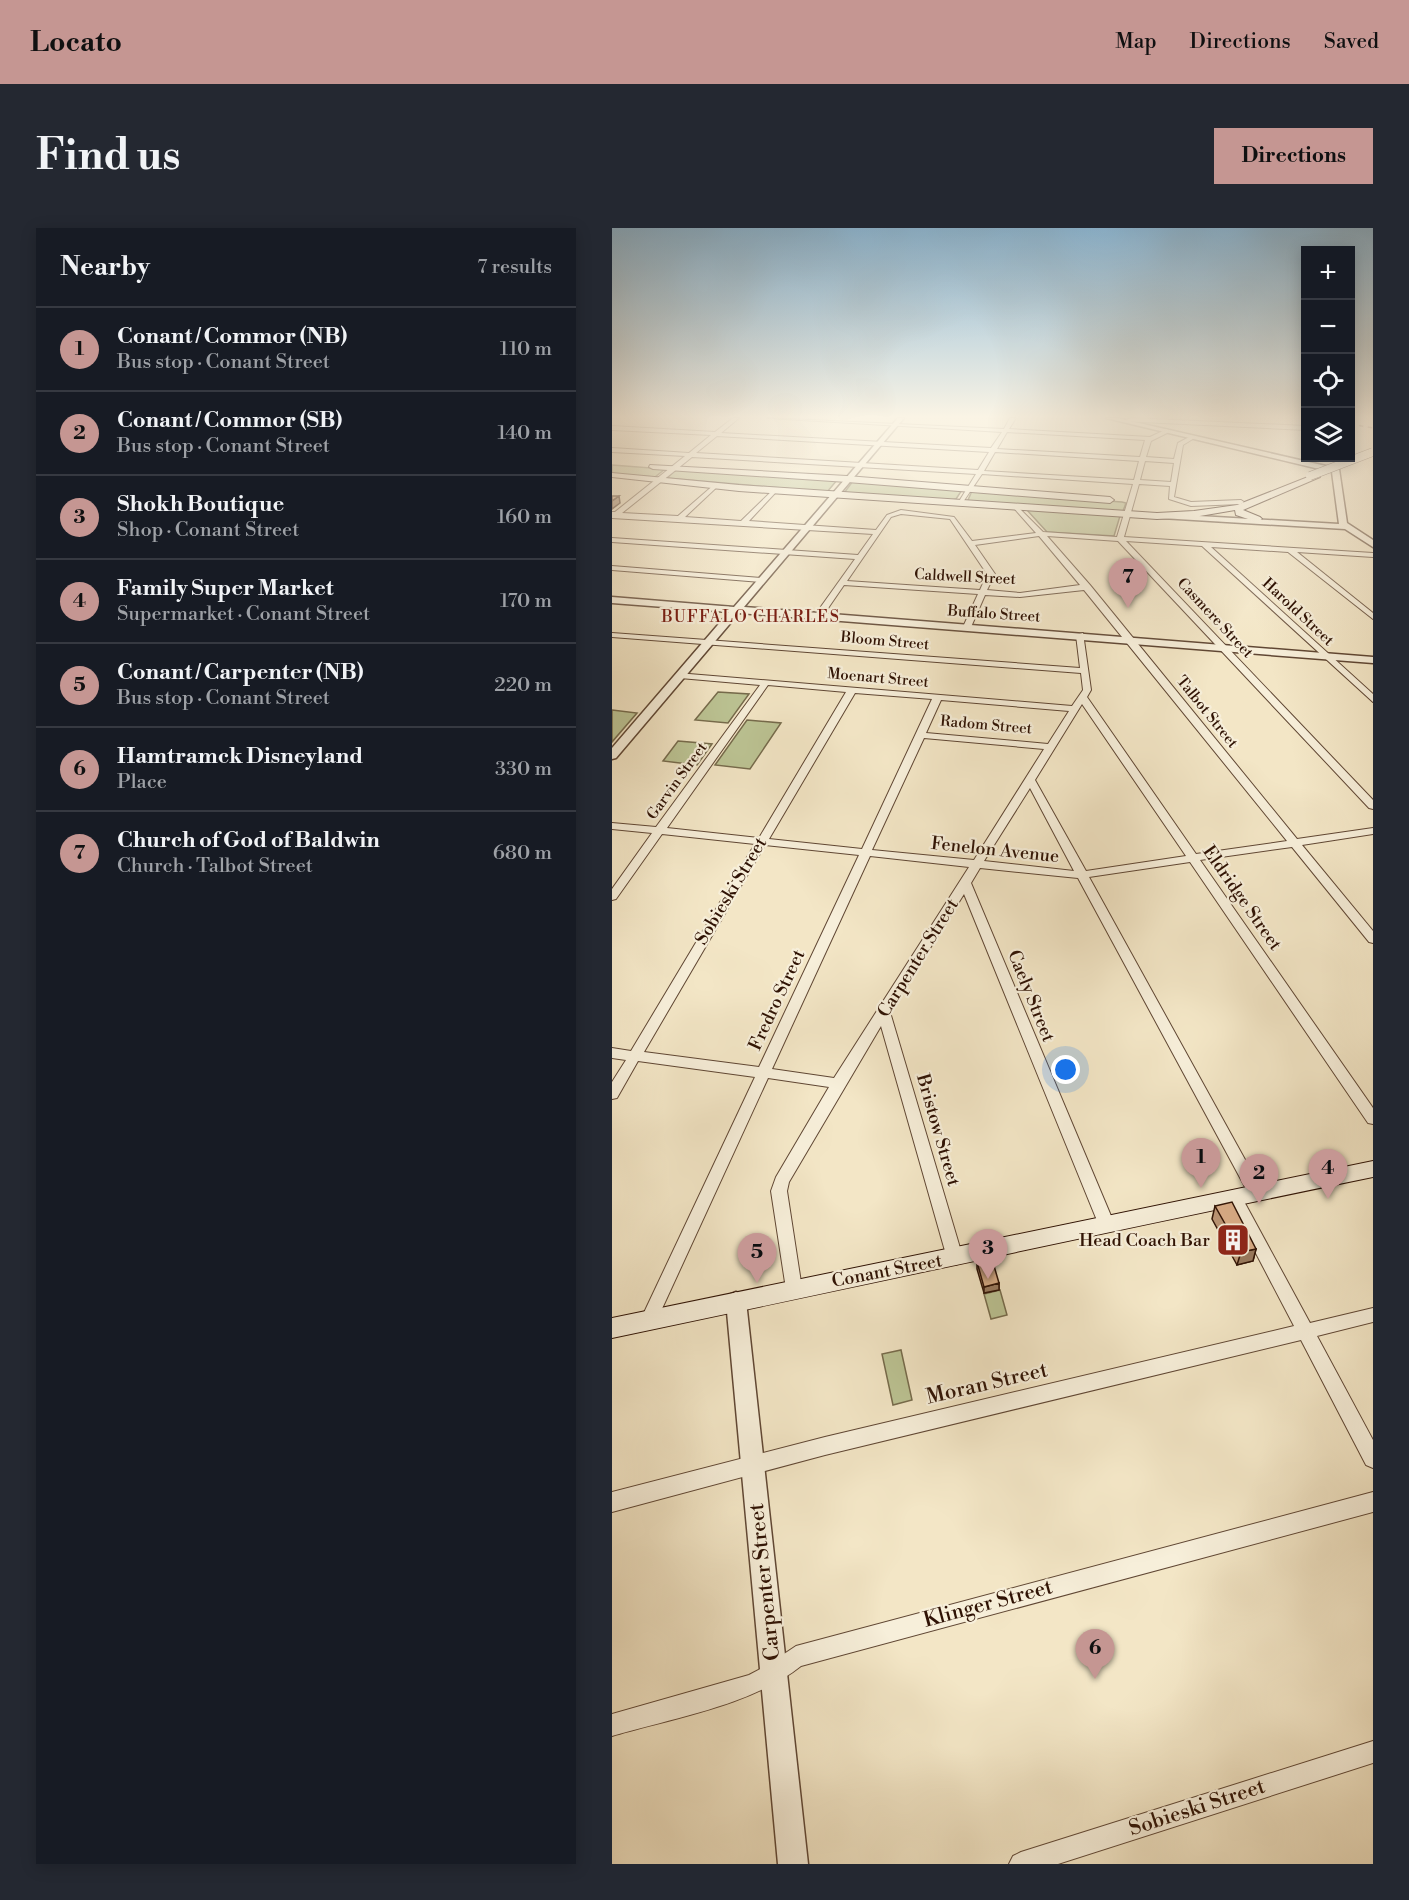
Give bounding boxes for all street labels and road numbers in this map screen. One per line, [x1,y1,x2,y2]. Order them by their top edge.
street label: Caldwell Street [914,565,1017,589]
street label: Casmere Street [1173,574,1258,663]
street label: Harold Street [1258,574,1338,650]
street label: Buffalo Street [946,601,1042,627]
street label: Bloom Street [839,628,931,654]
street label: Moenart Street [826,664,930,692]
street label: Talbot Street [1172,672,1242,753]
street label: Radom Street [939,712,1033,739]
street label: Garvin Street [643,738,712,823]
street label: Sobieski Street [690,832,772,949]
street label: Fenelon Avenue [930,832,1060,868]
street label: Eldridge Street [1197,841,1287,956]
street label: Carpenter Street [872,894,964,1022]
street label: Fredro Street [744,945,811,1054]
street label: Caely Street [1002,947,1060,1046]
street label: Bristow Street [911,1070,965,1189]
street label: Conant Street [830,1249,945,1293]
street label: Moran Street [924,1357,1051,1411]
street label: Carpenter Street [744,1501,786,1662]
street label: Klinger Street [921,1574,1056,1634]
street label: Sobieski Street [1126,1774,1269,1842]

